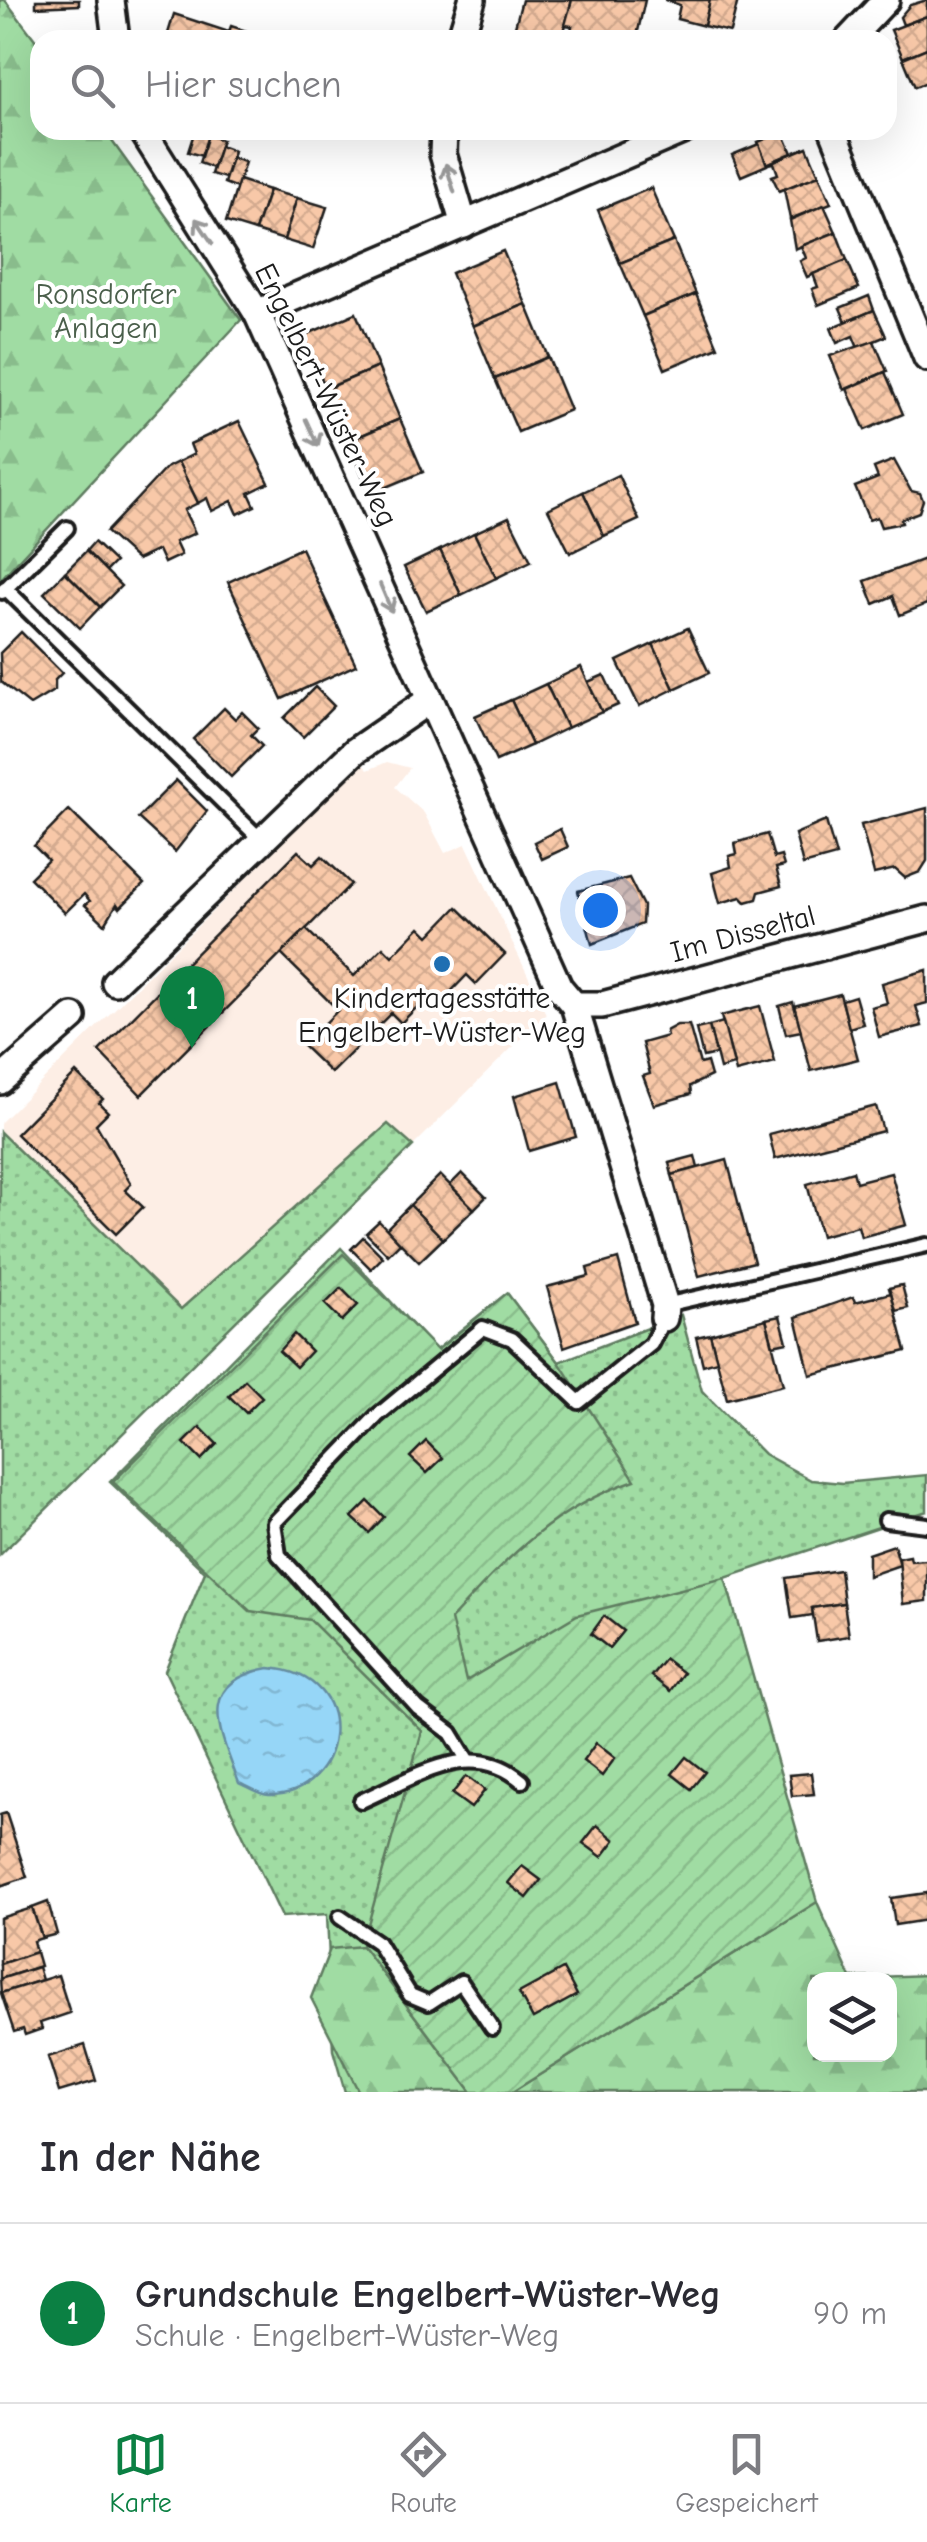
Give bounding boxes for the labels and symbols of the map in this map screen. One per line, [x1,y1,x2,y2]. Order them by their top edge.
one-way arrow [440,163,458,194]
one-way arrow [194,218,215,246]
street label: Engelbert-Wüster-Weg [247,258,405,532]
park label: Ronsdorfer Anlagen [36,277,176,346]
one-way arrow [304,417,323,447]
one-way arrow [378,583,396,613]
your location [575,885,626,936]
street label: Im Disseltal [667,898,819,970]
marker: Kindertagesstätte Engelbert-Wüster-Weg [431,953,453,975]
pin: 1 [160,966,224,1048]
place label: Kindertagesstätte Engelbert-Wüster-Weg [298,981,586,1050]

